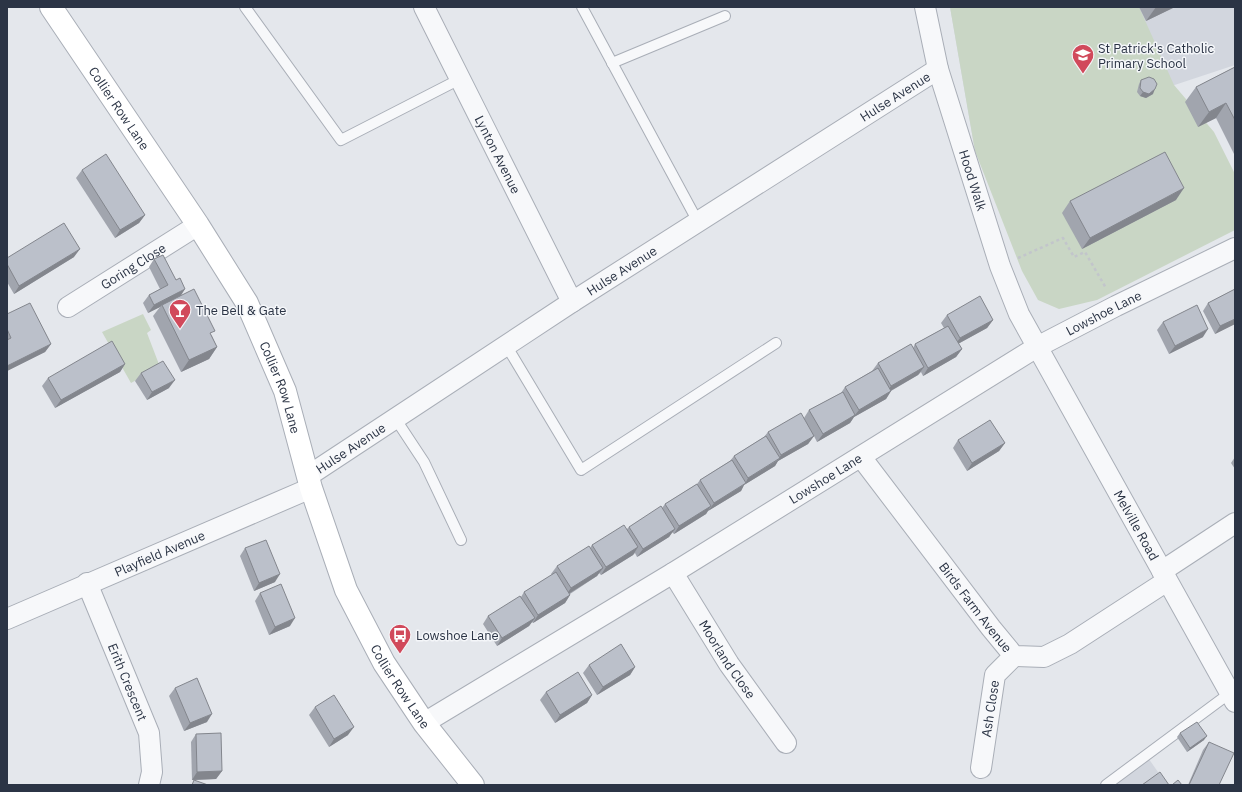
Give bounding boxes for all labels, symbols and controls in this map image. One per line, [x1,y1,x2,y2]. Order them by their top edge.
place label: St Patrick's Catholic Primary School [1098,40,1214,72]
school or university icon: St Patrick's Catholic Primary School [1070,42,1096,75]
street label: Collier Row Lane [85,63,153,153]
street label: Hulse Avenue [857,68,933,125]
street label: Lynton Avenue [471,112,525,197]
street label: Hood Walk [955,148,991,213]
street label: Goring Close [97,239,169,293]
street label: Hulse Avenue [583,242,660,299]
street label: Lowshoe Lane [1063,286,1144,339]
bar icon: The Bell & Gate [167,297,193,330]
place label: The Bell & Gate [196,302,286,319]
street label: Collier Row Lane [256,339,305,435]
street label: Hulse Avenue [312,419,389,477]
street label: Lowshoe Lane [786,449,865,507]
street label: Melville Road [1110,487,1163,563]
street label: Playfield Avenue [112,526,207,580]
street label: Birds Farm Avenue [935,559,1016,656]
street label: Moorland Close [695,617,760,702]
bus stop icon: Lowshoe Lane [387,622,413,655]
place label: Lowshoe Lane [416,627,499,644]
street label: Erith Crescent [104,641,151,723]
street label: Collier Row Lane [367,641,434,732]
street label: Ash Close [977,679,1003,738]

